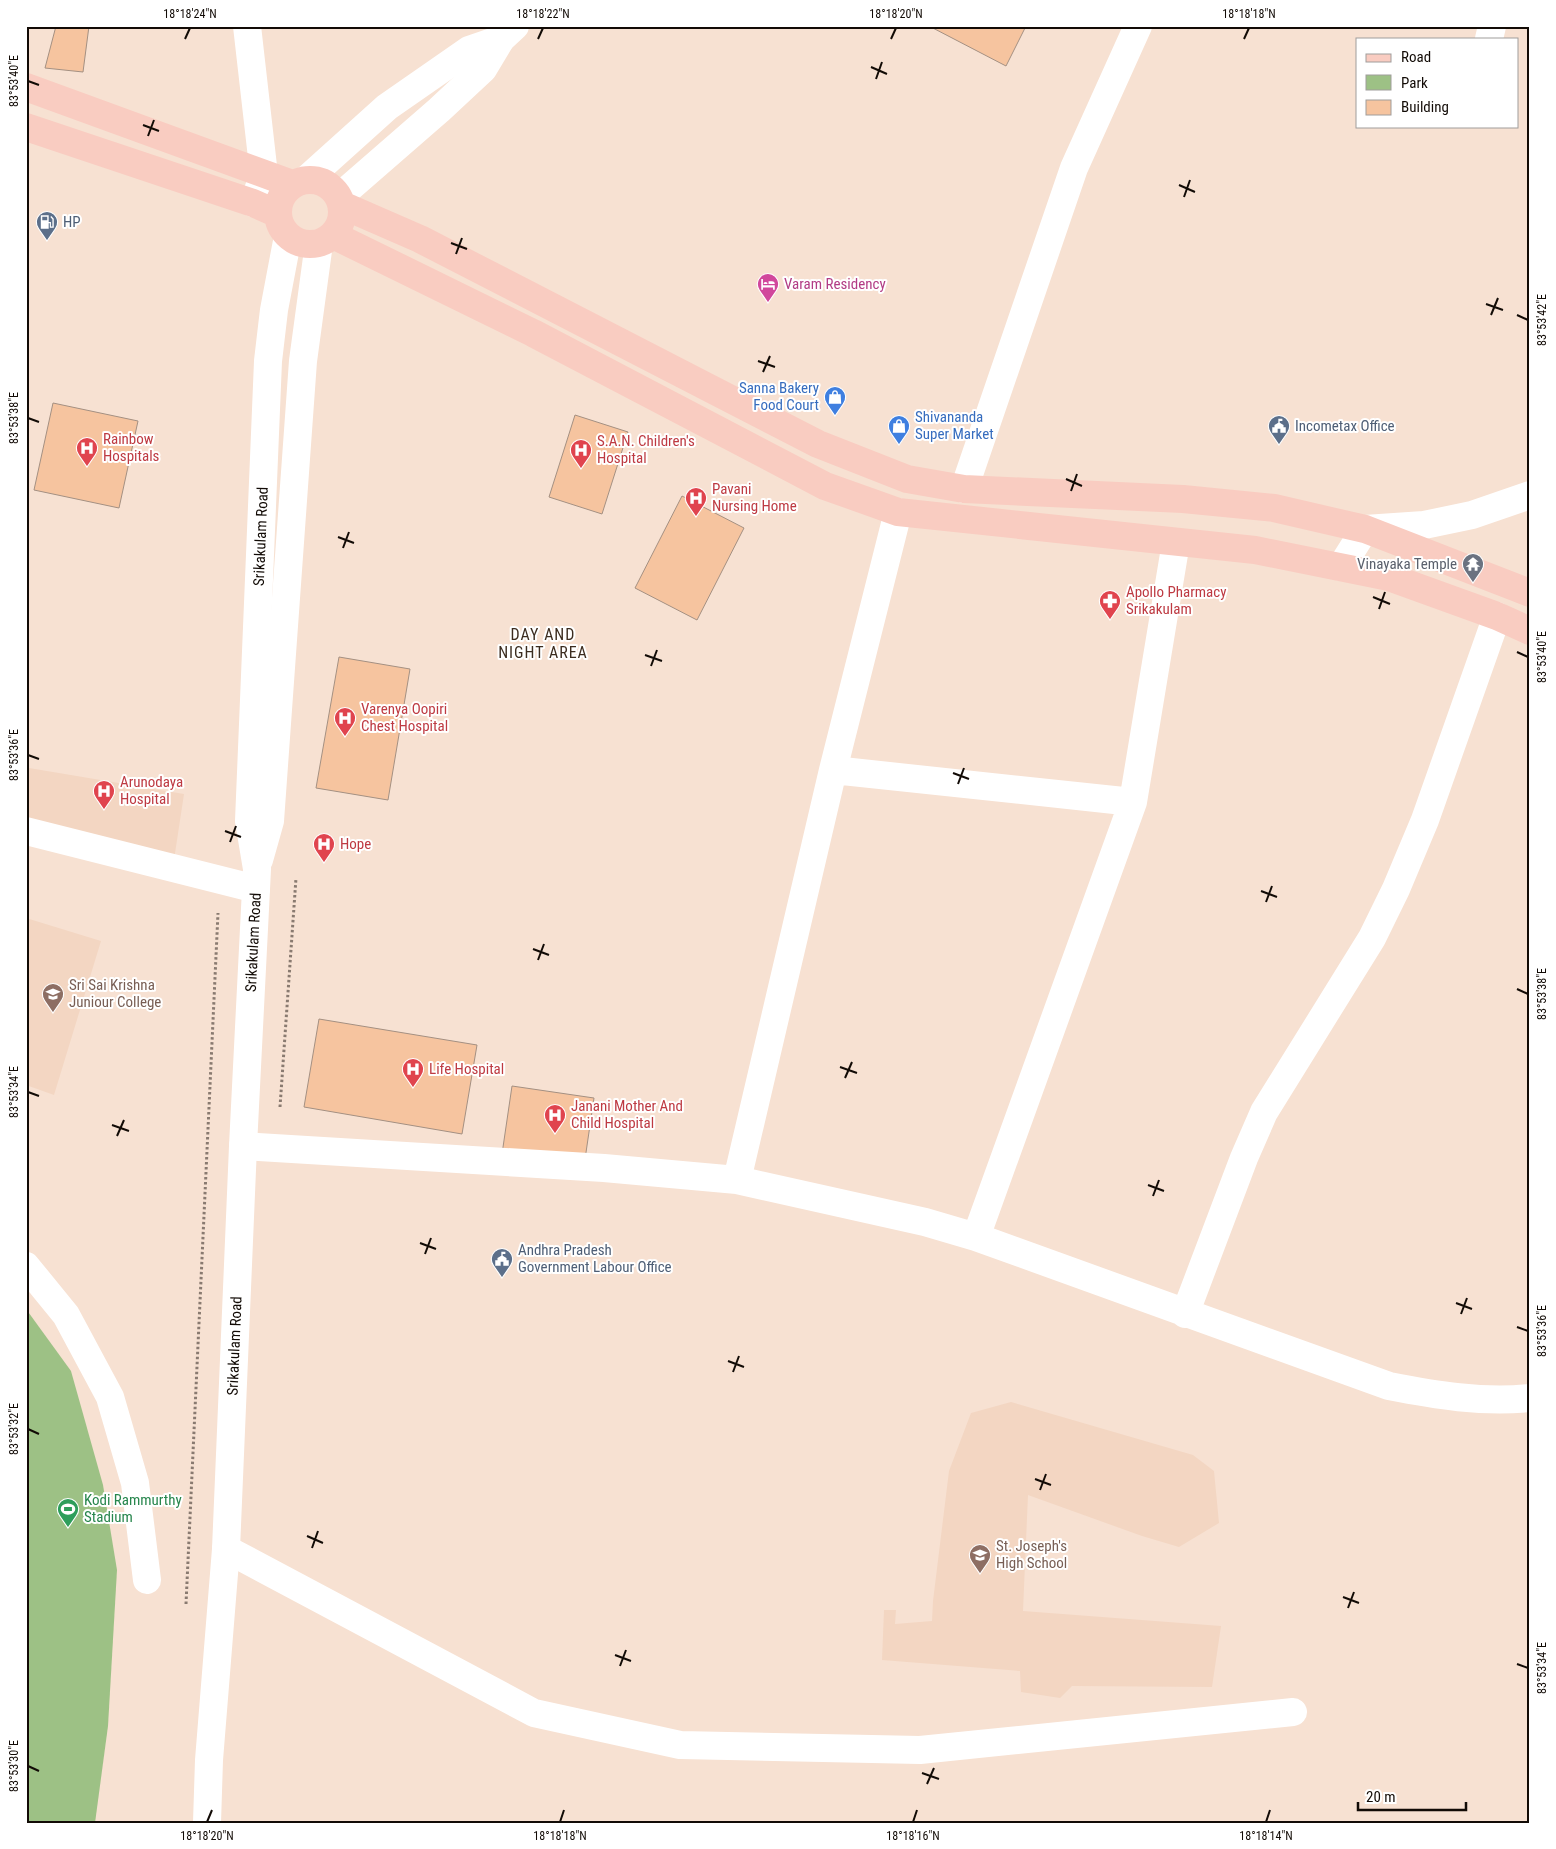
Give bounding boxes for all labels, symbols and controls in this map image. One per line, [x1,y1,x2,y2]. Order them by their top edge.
text: 18°18'24"N [163,7,217,21]
text: 18°18'22"N [516,7,570,21]
text: 18°18'20"N [869,7,923,21]
text: 18°18'18"N [1222,7,1276,21]
legend [1356,38,1518,128]
text: Road [1401,48,1431,66]
text: 83°53'40"E [7,55,21,107]
text: Park [1401,74,1428,92]
text: Building [1401,98,1449,116]
fuel station icon: HP [35,210,59,241]
place label: HP [63,213,81,231]
hotel icon: Varam Residency [756,272,780,303]
place label: Varam Residency [784,275,886,293]
text: 83°53'42"E [1535,294,1549,346]
place label: Sanna Bakery Food Court [739,379,819,414]
shop icon: Sanna Bakery Food Court [823,385,847,416]
text: 83°53'38"E [7,392,21,444]
place label: Shivananda Super Market [915,408,994,443]
shop icon: Shivananda Super Market [887,414,911,445]
public building icon: Incometax Office [1267,414,1291,445]
place label: Incometax Office [1295,417,1395,435]
place label: Rainbow Hospitals [103,430,160,465]
place label: S.A.N. Children's Hospital [597,432,695,467]
hospital icon: Rainbow Hospitals [75,436,99,467]
hospital icon: S.A.N. Children's Hospital [569,438,593,469]
place label: Pavani Nursing Home [712,480,797,515]
street label: Srikakulam Road [250,486,272,586]
hospital icon: Pavani Nursing Home [684,486,708,517]
temple icon: Vinayaka Temple [1461,552,1485,583]
place label: Vinayaka Temple [1357,555,1457,573]
place label: Apollo Pharmacy Srikakulam [1126,583,1226,618]
pharmacy icon: Apollo Pharmacy Srikakulam [1098,589,1122,620]
district label: DAY AND NIGHT AREA [498,625,588,662]
text: 83°53'40"E [1535,631,1549,683]
place label: Varenya Oopiri Chest Hospital [361,700,448,735]
hospital icon: Varenya Oopiri Chest Hospital [333,706,357,737]
text: 83°53'36"E [7,729,21,781]
place label: Arunodaya Hospital [120,773,183,808]
hospital icon: Arunodaya Hospital [92,779,116,810]
hospital icon: Hope [312,832,336,863]
place label: Hope [340,835,371,853]
street label: Srikakulam Road [242,892,265,992]
text: 83°53'38"E [1535,968,1549,1020]
place label: Sri Sai Krishna Juniour College [69,976,161,1011]
school or university icon: Sri Sai Krishna Juniour College [41,982,65,1013]
hospital icon: Life Hospital [401,1057,425,1088]
place label: Life Hospital [429,1060,504,1078]
text: 83°53'34"E [7,1066,21,1118]
place label: Janani Mother And Child Hospital [571,1097,683,1132]
hospital icon: Janani Mother And Child Hospital [543,1103,567,1134]
place label: Andhra Pradesh Government Labour Office [518,1241,672,1276]
public building icon: Andhra Pradesh Government Labour Office [490,1247,514,1278]
street label: Srikakulam Road [223,1296,246,1396]
text: 83°53'36"E [1535,1305,1549,1357]
text: 83°53'32"E [7,1403,21,1455]
place label: Kodi Rammurthy Stadium [84,1491,182,1526]
sports icon: Kodi Rammurthy Stadium [56,1497,80,1528]
place label: St. Joseph's High School [996,1537,1067,1572]
school or university icon: St. Joseph's High School [968,1543,992,1574]
text: 83°53'34"E [1535,1642,1549,1694]
text: 83°53'30"E [7,1740,21,1792]
scale bar [1358,1779,1466,1811]
text: 20 m [1366,1788,1396,1806]
text: 18°18'20"N [180,1829,234,1843]
text: 18°18'18"N [533,1829,587,1843]
text: 18°18'16"N [886,1829,940,1843]
text: 18°18'14"N [1239,1829,1293,1843]

